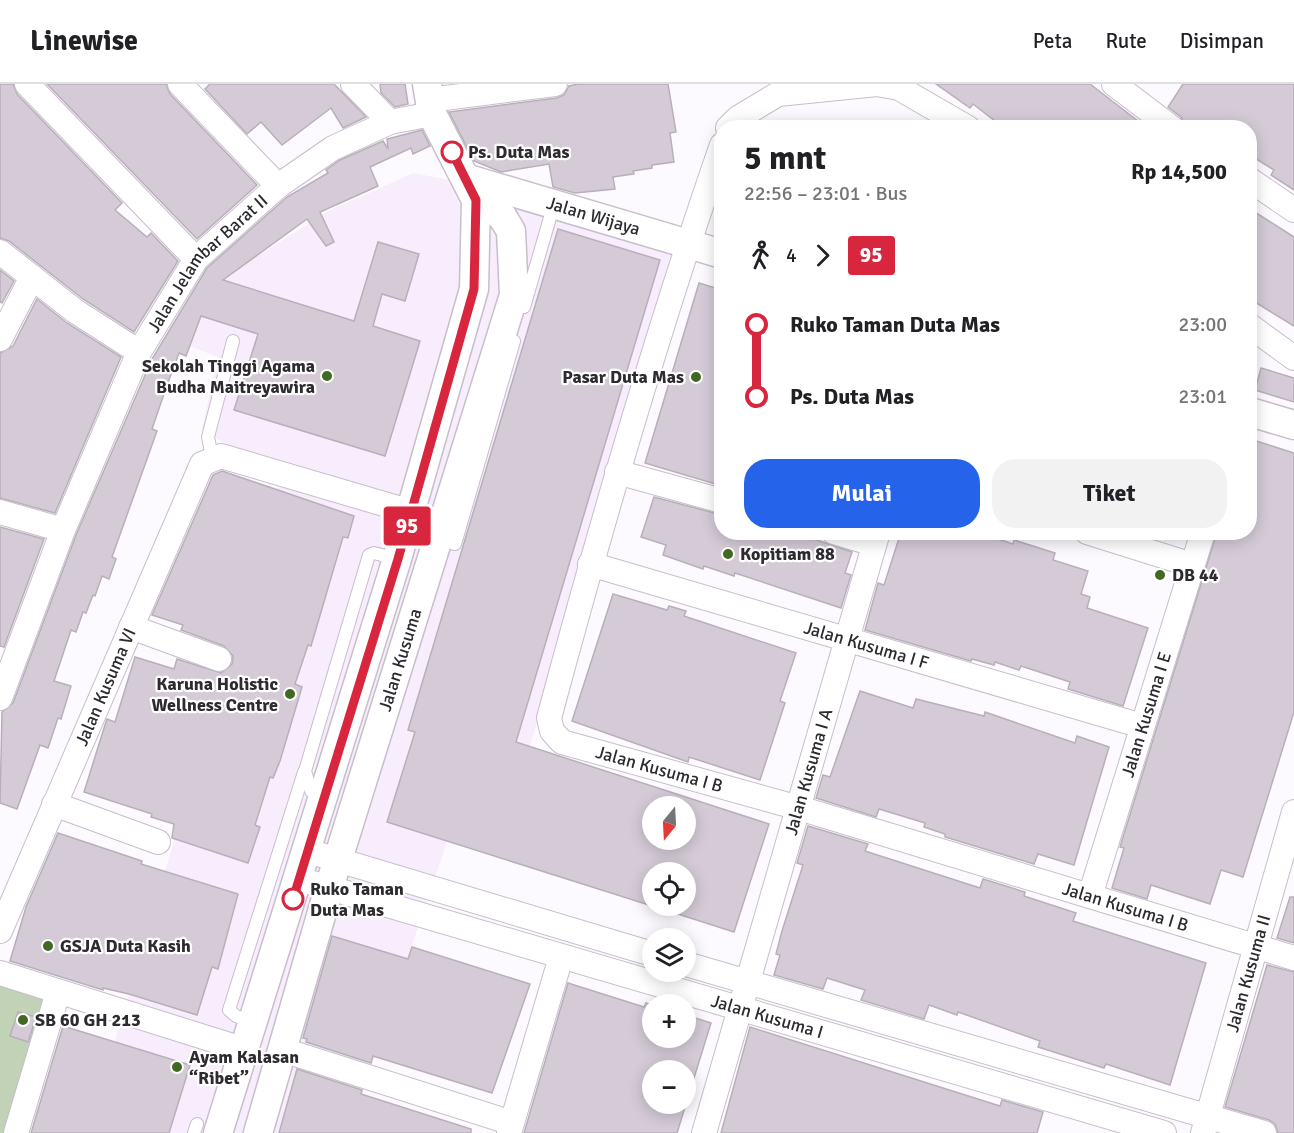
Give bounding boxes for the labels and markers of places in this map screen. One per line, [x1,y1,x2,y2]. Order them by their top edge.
marker: Ps. Duta Mas [441,141,463,163]
place label: Ps. Duta Mas [468,141,569,163]
place label: Sekolah Tinggi Agama Budha Maitreyawira [142,355,315,398]
place label: Pasar Duta Mas [562,366,684,388]
marker: Sekolah Tinggi Agama Budha Maitreyawira [320,369,334,383]
marker: Pasar Duta Mas [689,370,703,384]
place label: Kopitiam 88 [740,543,835,565]
marker: Kopitiam 88 [721,547,735,561]
place label: DB 44 [1172,564,1219,586]
marker: DB 44 [1153,568,1167,582]
place label: Karuna Holistic Wellness Centre [151,673,278,716]
marker: Karuna Holistic Wellness Centre [283,687,297,701]
place label: Ruko Taman Duta Mas [310,878,404,921]
marker: Ruko Taman Duta Mas [282,888,304,910]
place label: GSJA Duta Kasih [60,935,191,957]
marker: GSJA Duta Kasih [41,939,55,953]
place label: SB 60 GH 213 [35,1009,141,1031]
marker: SB 60 GH 213 [16,1013,30,1027]
place label: Ayam Kalasan “Ribet” [189,1046,299,1089]
marker: Ayam Kalasan “Ribet” [170,1060,184,1074]

